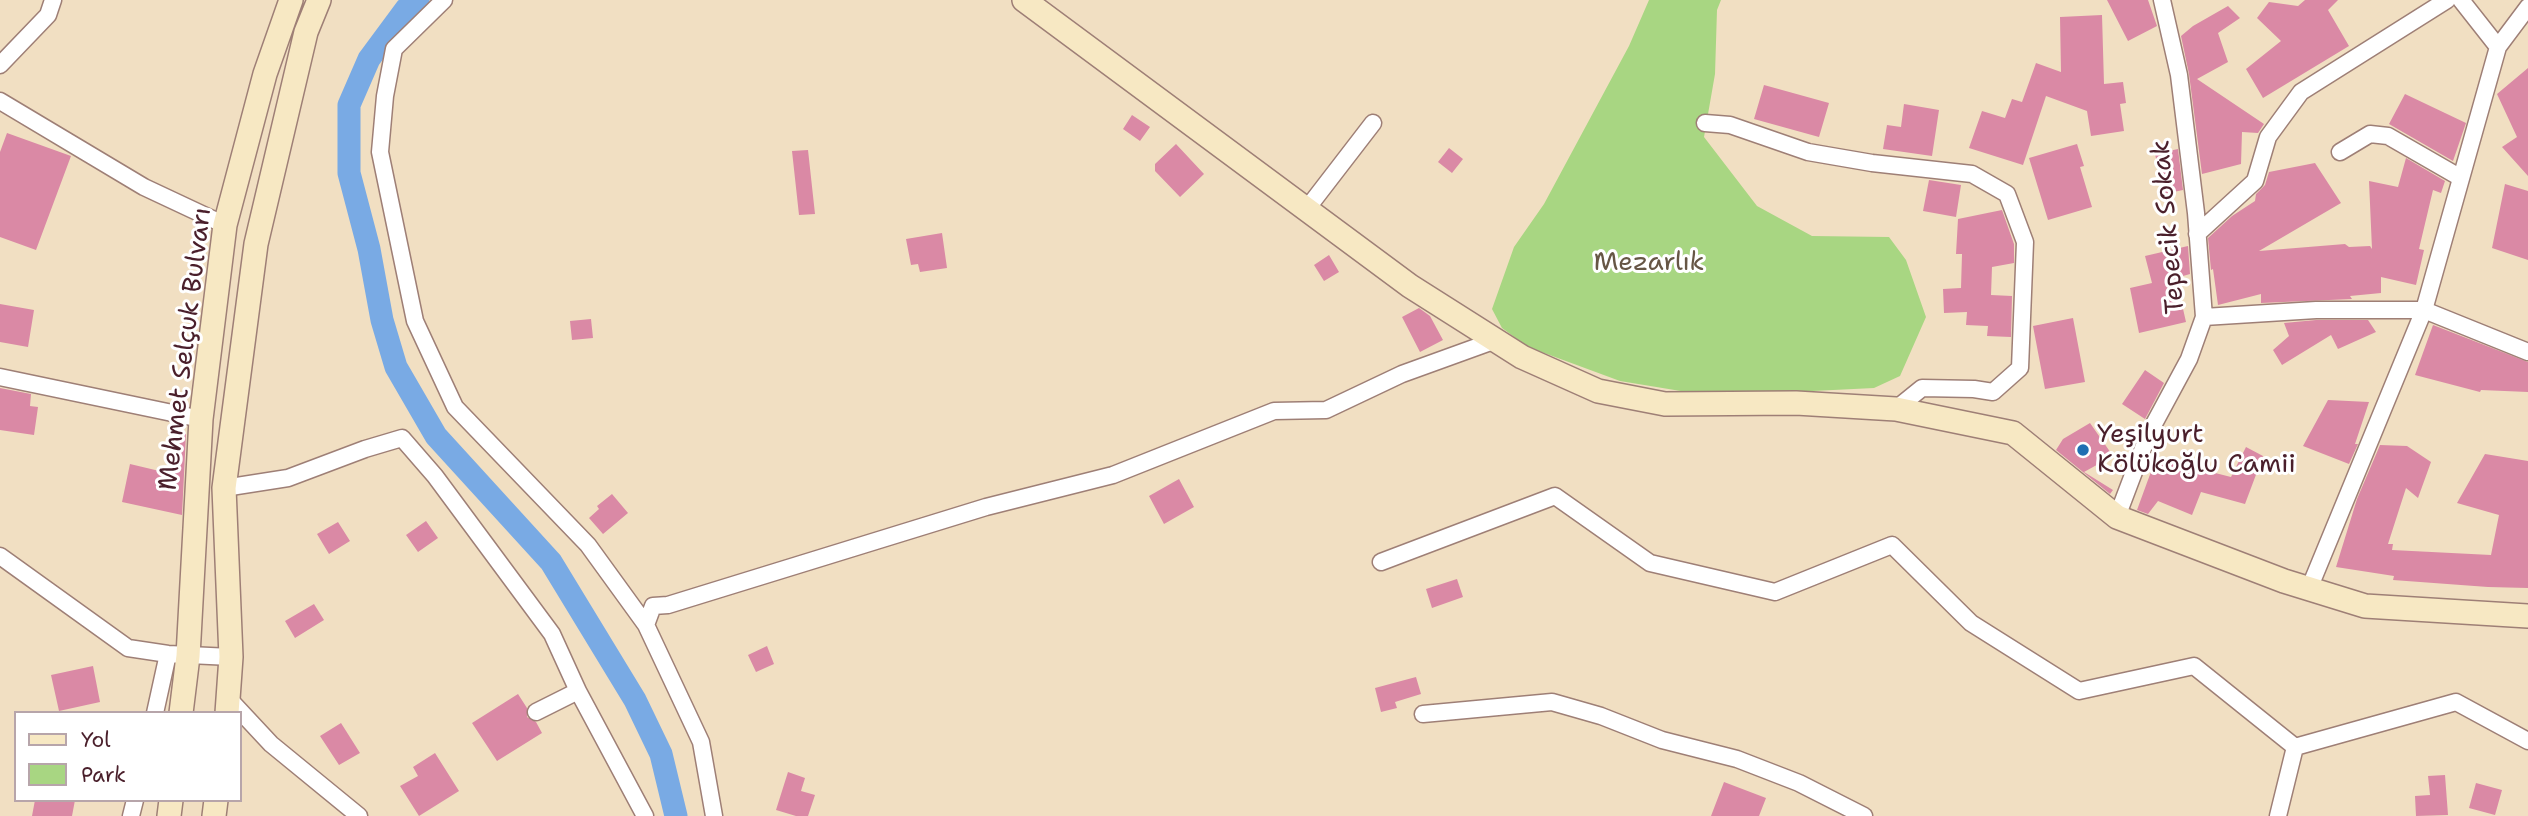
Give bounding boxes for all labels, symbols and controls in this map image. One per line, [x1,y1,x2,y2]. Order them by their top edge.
street label: Tepecik Sokak [2146,139,2192,315]
street label: Mehmet Selçuk Bulvarı [153,206,219,492]
park label: Mezarlık [1594,247,1704,279]
place label: Yeşilyurt Kölükoğlu Camii [2097,419,2296,480]
marker: Yeşilyurt Kölükoğlu Camii [2075,442,2091,458]
legend [14,711,242,802]
text: Yol [81,726,111,754]
text: Park [81,761,126,789]

